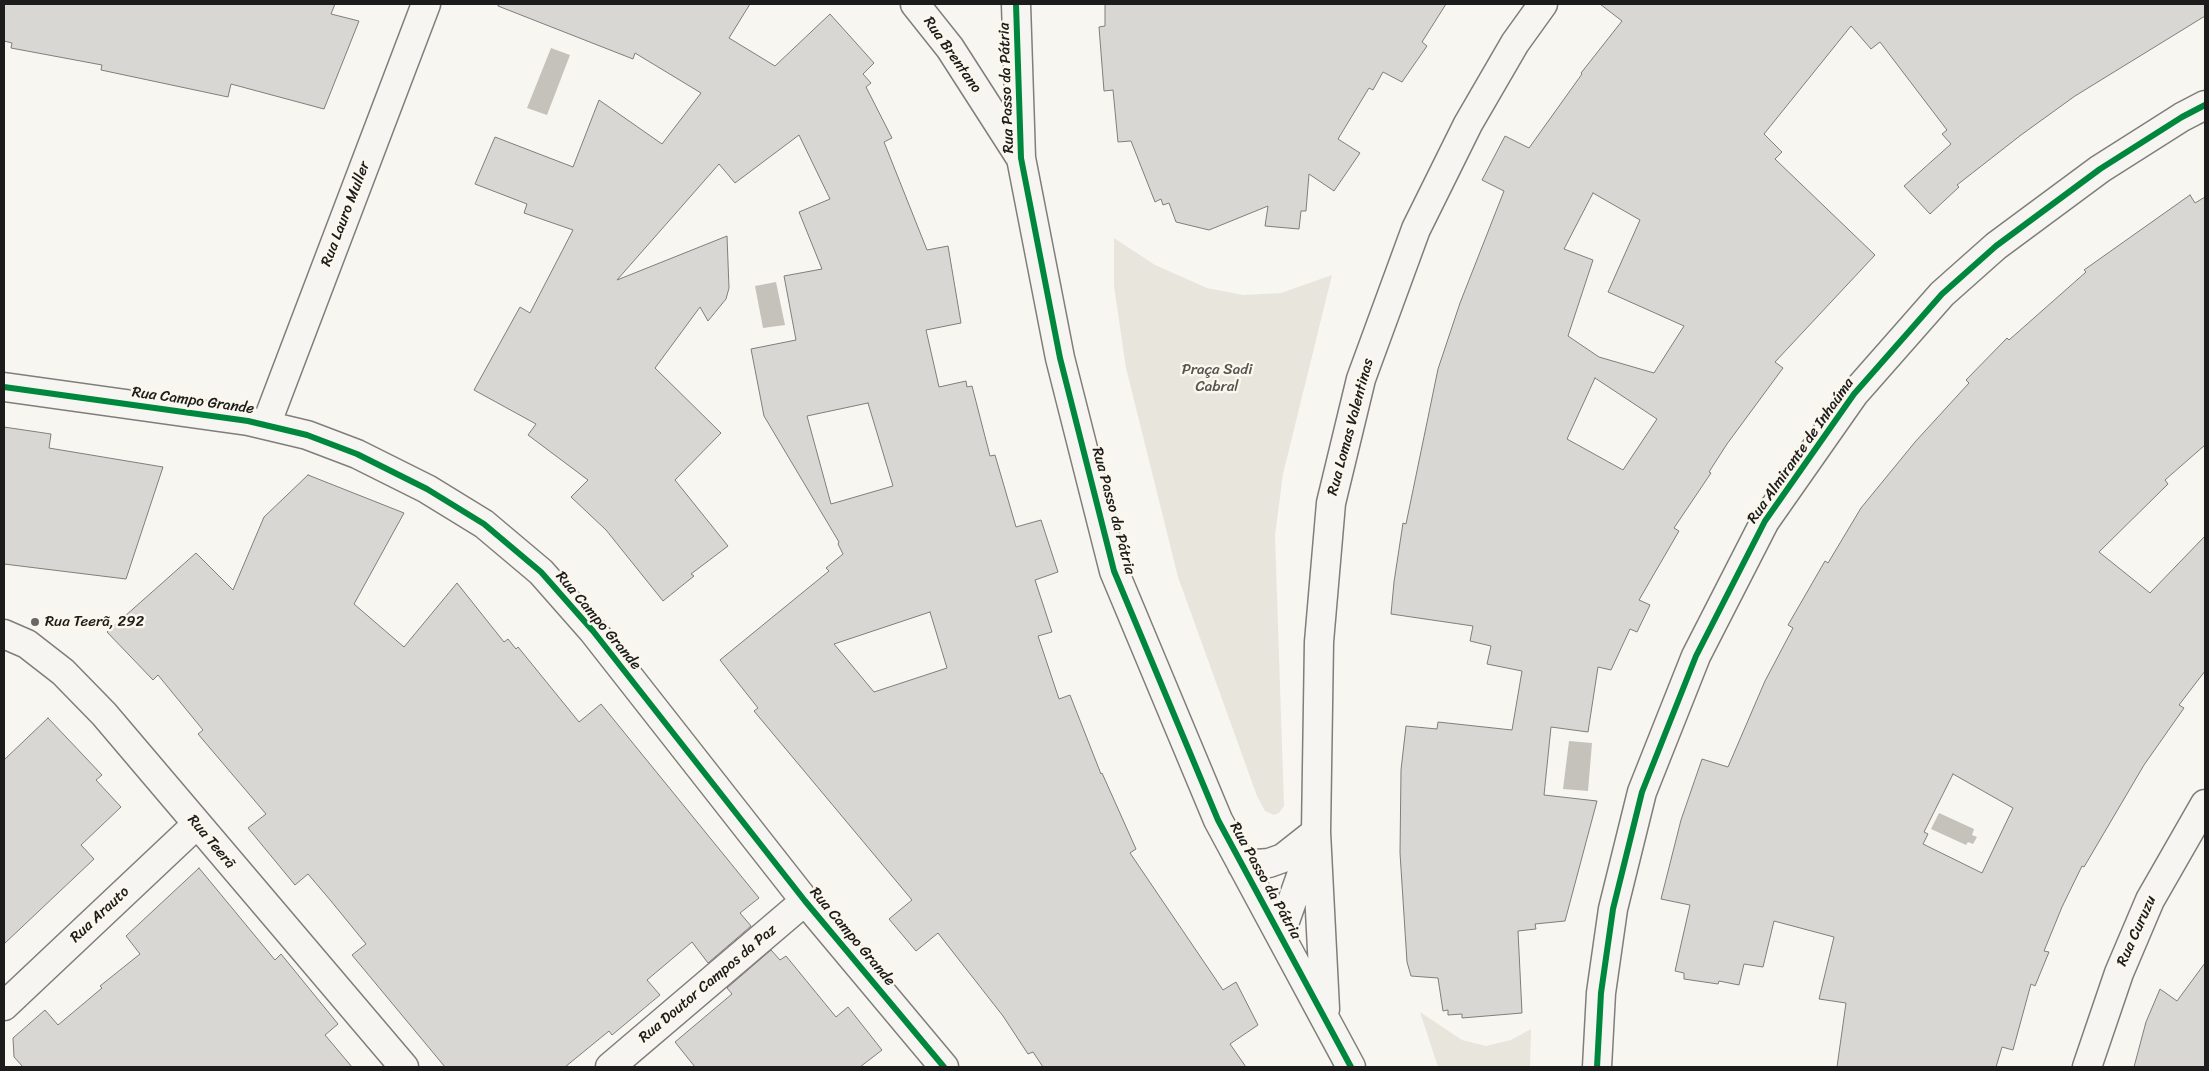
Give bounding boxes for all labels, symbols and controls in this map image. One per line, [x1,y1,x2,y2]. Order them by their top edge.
street label: Rua Brentano [919,13,985,97]
street label: Rua Passo da Pátria [996,22,1018,154]
street label: Rua Lauro Muller [318,159,374,269]
street label: Rua Lomas Valentinas [1324,357,1378,497]
park label: Praça Sadi Cabral [1182,361,1252,396]
street label: Rua Almirante de Inhaúma [1744,375,1858,527]
street label: Rua Campo Grande [131,384,255,418]
street label: Rua Passo da Pátria [1087,445,1139,577]
street label: Rua Campo Grande [552,568,644,674]
place label: Rua Teerã, 292 [45,613,144,631]
marker: Rua Teerã, 292 [29,616,41,628]
street label: Rua Teerã [183,811,239,873]
street label: Rua Passo da Pátria [1225,819,1305,943]
street label: Rua Arauto [67,883,133,947]
street label: Rua Campo Grande [806,884,898,990]
street label: Rua Curuzu [2113,893,2161,969]
street label: Rua Doutor Campos da Paz [635,921,781,1047]

